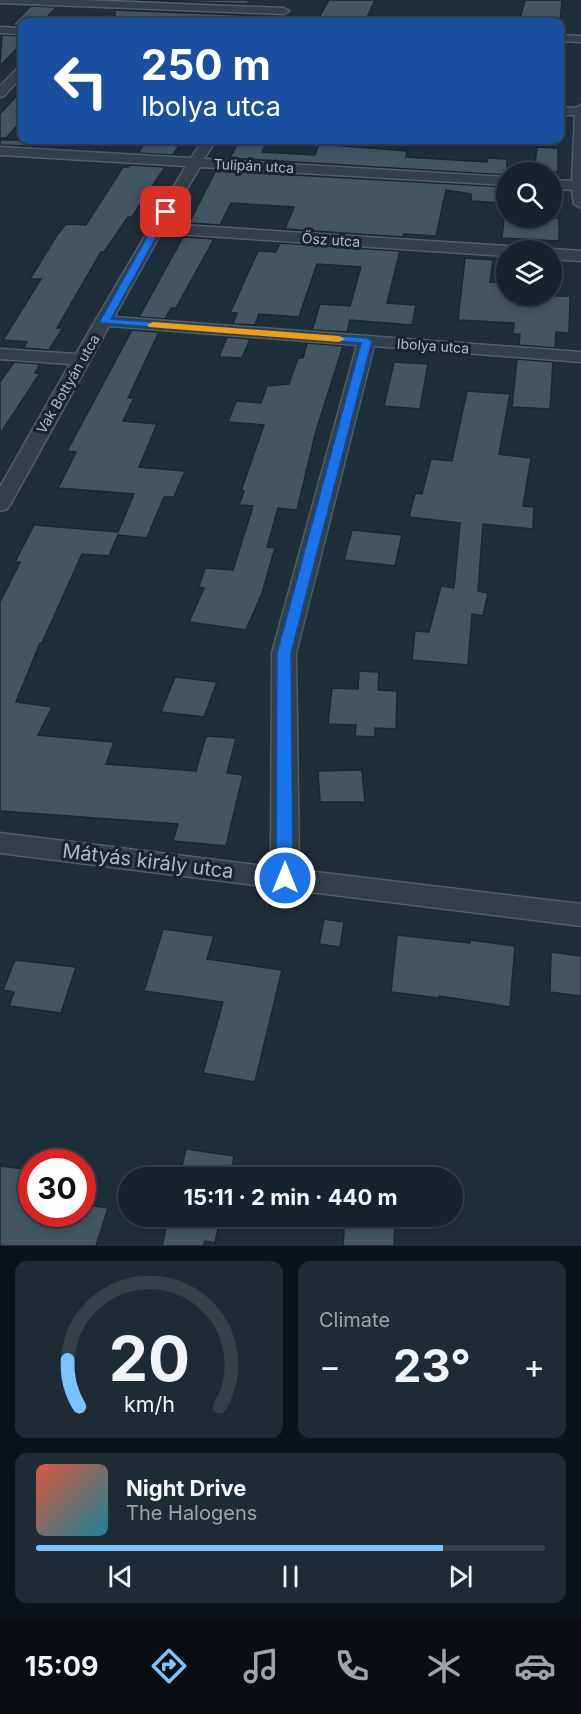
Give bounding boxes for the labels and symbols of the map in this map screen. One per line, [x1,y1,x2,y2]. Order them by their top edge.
street label: Tulipán utca [213,155,295,176]
pin [140,186,191,237]
street label: Ősz utca [301,229,361,250]
street label: Vak Bottyán utca [32,331,103,436]
street label: Ibolya utca [396,334,470,357]
street label: Mátyás király utca [61,839,235,883]
position arrow [253,846,317,910]
speed limit sign: 30 [18,1149,96,1227]

